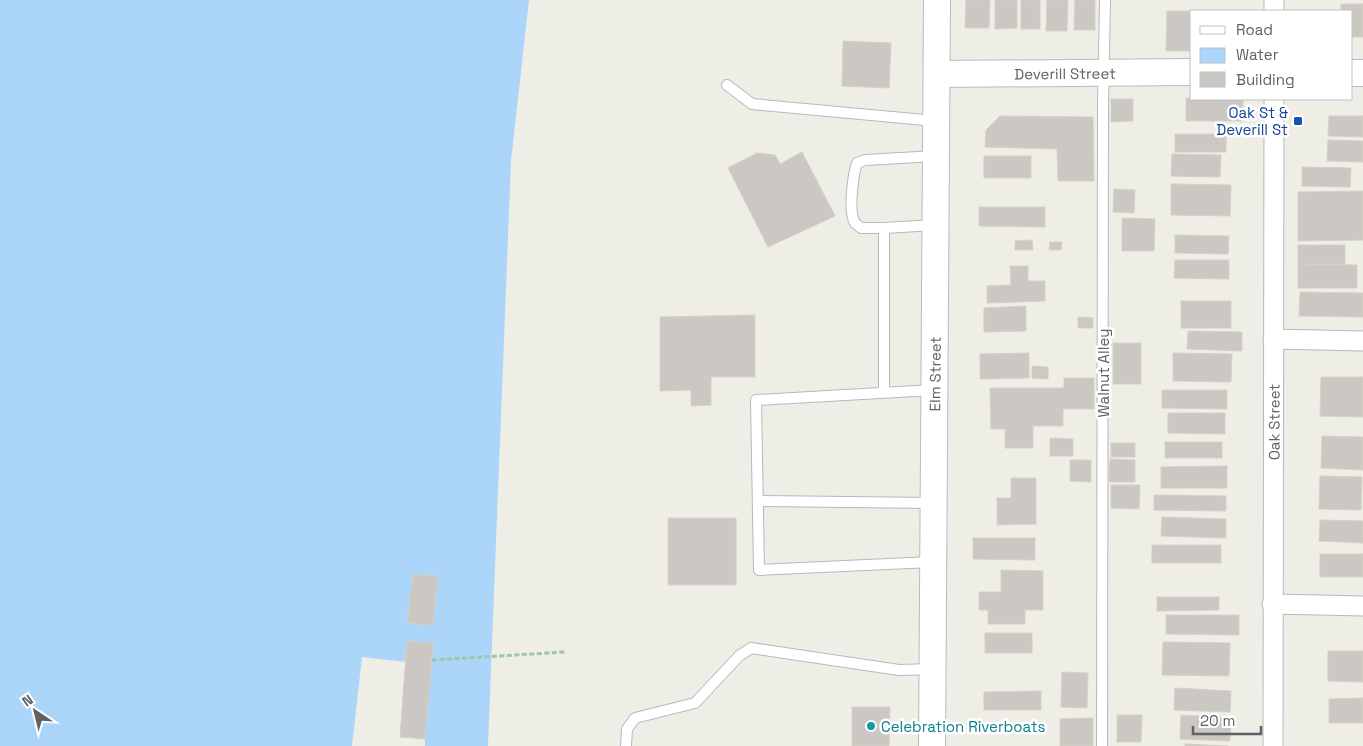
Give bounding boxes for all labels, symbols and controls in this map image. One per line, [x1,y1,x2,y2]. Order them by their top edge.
legend [1190,10,1353,100]
text: Road [1236,20,1273,39]
text: Water [1236,45,1279,64]
street label: Deverill Street [1014,63,1116,83]
text: Building [1236,70,1295,89]
place label: Oak St & Deverill St [1216,103,1288,139]
marker: Oak St & Deverill St [1292,115,1304,127]
street label: Walnut Alley [1094,329,1113,417]
street label: Elm Street [925,336,944,411]
street label: Oak Street [1264,384,1283,460]
north arrow [10,686,60,736]
text: N [19,690,37,710]
scale bar [1193,704,1260,736]
text: 20 m [1200,711,1235,730]
place label: Celebration Riverboats [881,717,1046,736]
marker: Celebration Riverboats [865,720,877,732]

